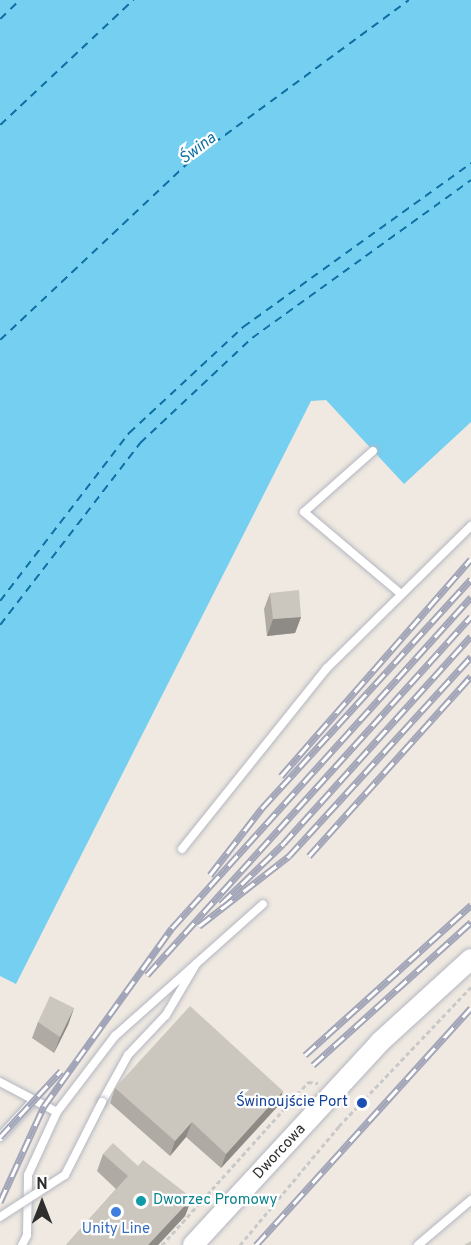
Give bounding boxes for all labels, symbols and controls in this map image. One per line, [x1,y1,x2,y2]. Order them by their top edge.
water label: Świna [176,129,220,169]
place label: Świnoujście Port [236,1094,348,1112]
marker: Świnoujście Port [353,1094,371,1112]
street label: Dworcowa [250,1121,310,1183]
north arrow [12,1173,72,1233]
text: N [36,1175,48,1195]
place label: Dworzec Promowy [153,1192,277,1210]
marker: Dworzec Promowy [134,1194,148,1208]
marker: Unity Line [109,1205,123,1219]
place label: Unity Line [82,1221,150,1239]

